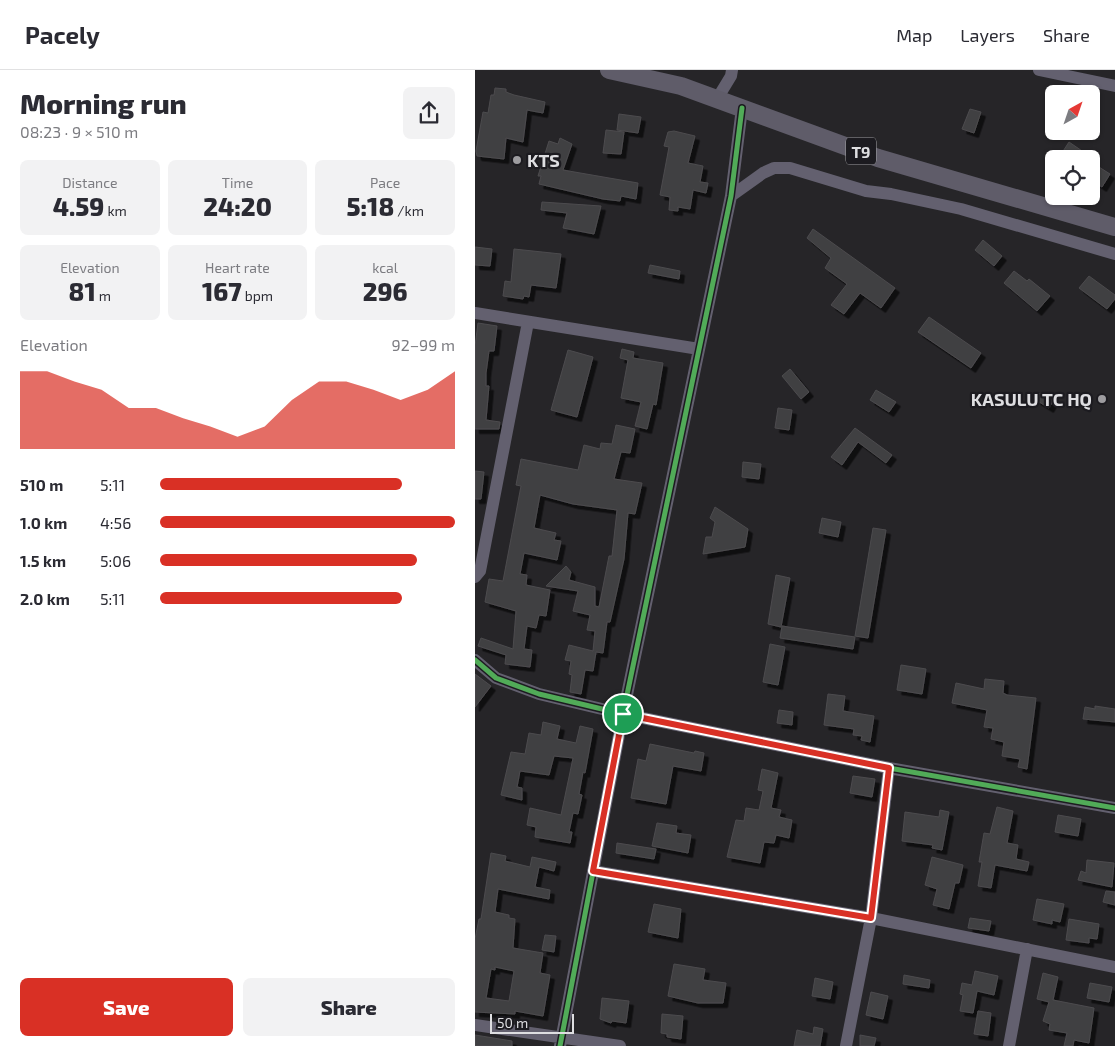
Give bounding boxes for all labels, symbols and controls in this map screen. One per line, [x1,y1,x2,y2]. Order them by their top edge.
text: Pacely [25,20,100,49]
text: Map [896,24,932,46]
text: Layers [960,24,1015,46]
text: Share [1043,24,1090,46]
north arrow [1045,85,1100,140]
map controls [1045,85,1100,205]
text: Morning run [20,86,187,120]
button: share [403,87,455,139]
text: 08:23 · 9 × 510 m [20,122,138,141]
road number: T9 [846,138,876,164]
place label: KTS [527,149,560,171]
button: locate [1045,150,1100,205]
marker: KTS [511,154,523,166]
text: Distance [62,174,117,191]
text: Time [222,174,253,191]
text: Pace [370,174,400,191]
text: 4.59 [53,191,104,221]
text: 24:20 [203,191,272,221]
text: 5:18 [346,191,394,221]
text: km [104,202,127,219]
text: /km [394,202,424,219]
text: Elevation [60,259,120,276]
text: Heart rate [205,259,270,276]
text: kcal [372,259,398,276]
text: 81 [69,276,96,306]
text: 167 [202,276,242,306]
text: 296 [363,276,408,306]
text: m [96,287,111,304]
text: bpm [242,287,273,304]
text: Elevation [20,335,88,354]
text: 92–99 m [391,335,455,354]
place label: KASULU TC HQ [971,388,1092,410]
marker: KASULU TC HQ [1096,393,1108,405]
text: 510 m [20,475,63,494]
text: 5:11 [100,475,125,494]
text: 1.0 km [20,513,67,532]
text: 4:56 [100,513,131,532]
text: 1.5 km [20,551,66,570]
text: 5:06 [100,551,131,570]
text: 2.0 km [20,589,70,608]
text: 5:11 [100,589,125,608]
pin [602,693,644,735]
icon: arrive [609,700,637,728]
button: Save [20,978,233,1036]
button: Share [243,978,455,1036]
scale bar [490,1011,574,1034]
text: 50 m [497,1014,528,1031]

